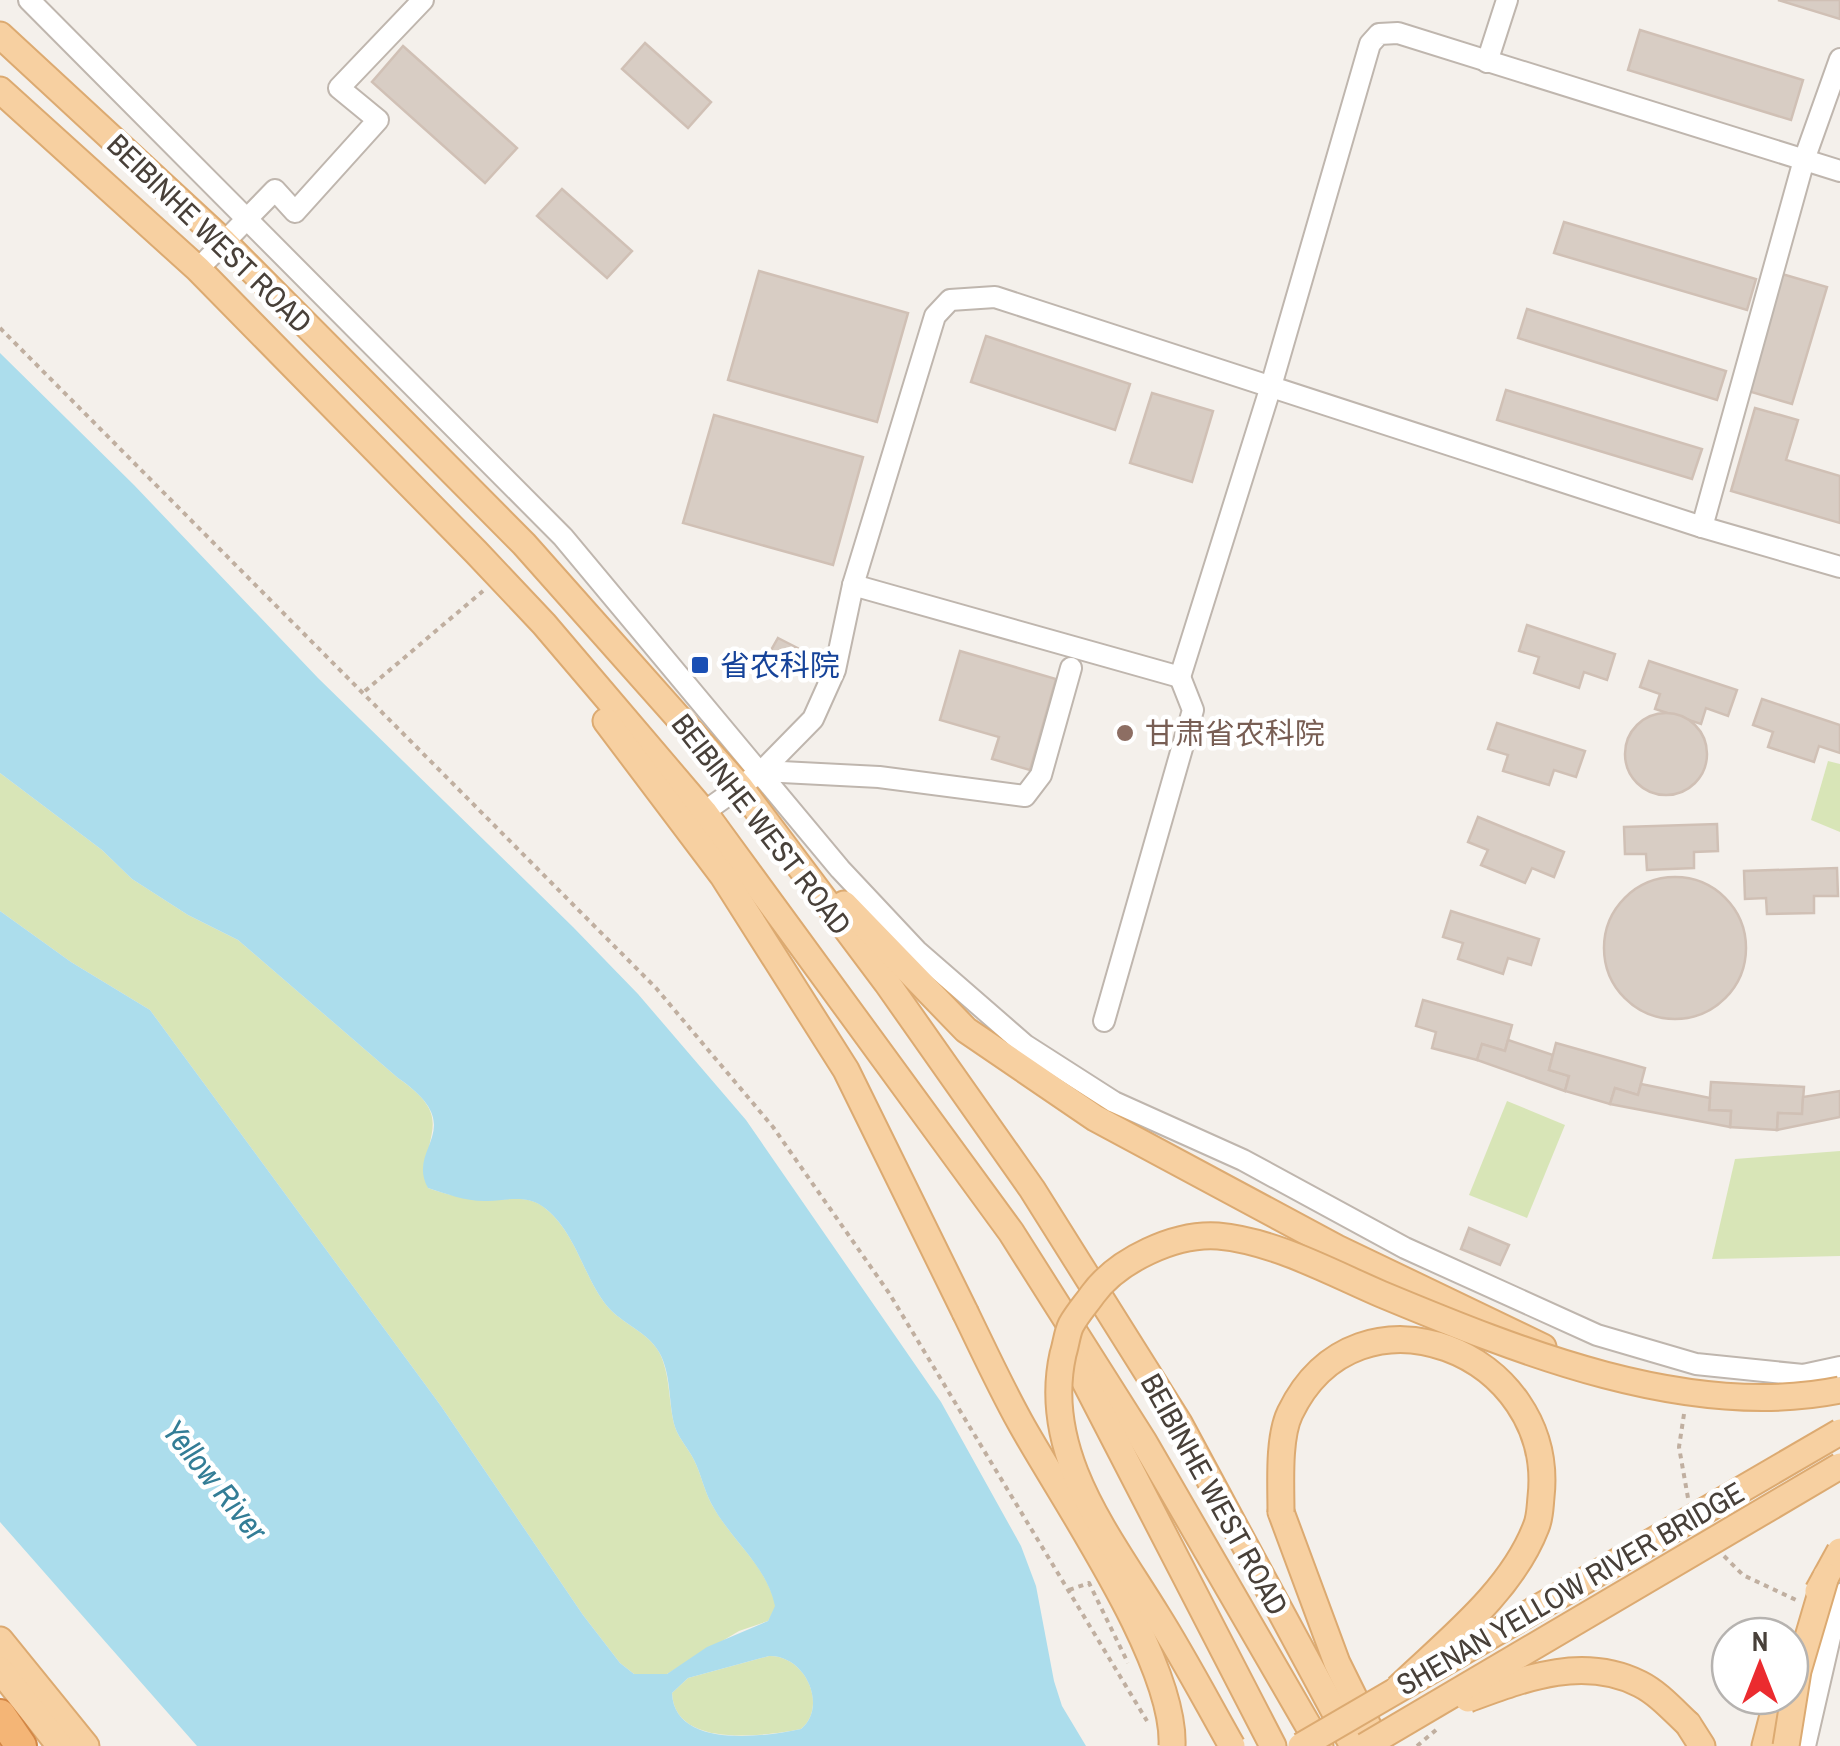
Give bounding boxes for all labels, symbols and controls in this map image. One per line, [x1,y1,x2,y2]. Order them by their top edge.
street label: BEIBINHE WEST ROAD [99,125,321,341]
place label: 省农科院 [720,645,840,685]
marker: 省农科院 [689,654,711,676]
street label: BEIBINHE WEST ROAD [663,705,861,943]
place label: 甘肃省农科院 [1145,713,1325,753]
marker: 甘肃省农科院 [1114,722,1136,744]
street label: BEIBINHE WEST ROAD [1132,1366,1298,1622]
water label: Yellow River [153,1410,278,1551]
street label: SHENAN YELLOW RIVER BRIDGE [1389,1472,1751,1704]
north arrow [1710,1616,1810,1716]
text: N [1752,1622,1768,1660]

